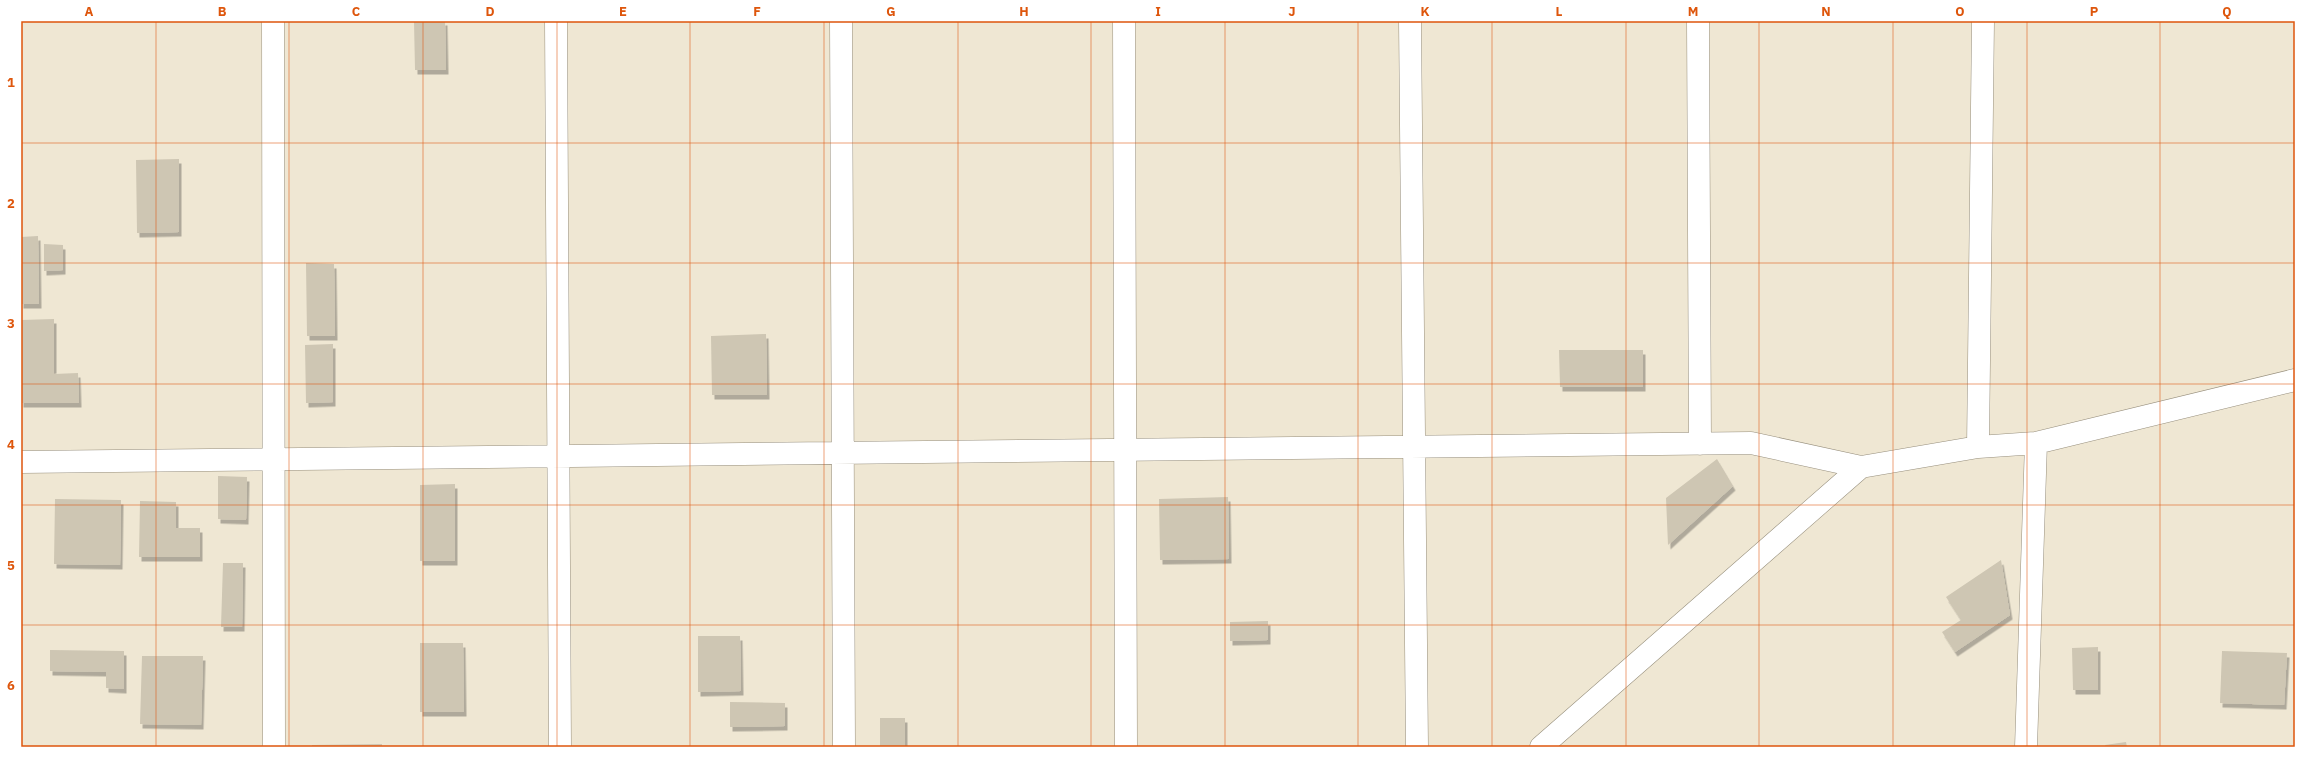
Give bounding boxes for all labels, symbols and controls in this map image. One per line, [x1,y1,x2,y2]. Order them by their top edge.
text: A [85,3,94,20]
text: B [218,3,227,20]
text: C [352,3,361,20]
text: D [485,3,495,20]
text: E [619,3,627,20]
text: F [753,3,761,20]
text: G [886,3,896,20]
text: H [1019,3,1029,20]
text: I [1155,3,1161,20]
text: J [1288,3,1296,20]
text: K [1420,3,1430,20]
text: L [1556,3,1563,20]
text: M [1688,3,1698,20]
text: N [1821,3,1831,20]
text: O [1955,3,1965,20]
text: P [2090,3,2099,20]
text: Q [2222,3,2232,20]
text: 1 [7,74,15,91]
text: 2 [7,195,15,212]
text: 3 [7,315,15,332]
text: 4 [7,436,15,453]
text: 5 [7,557,15,574]
text: 6 [7,677,15,694]

